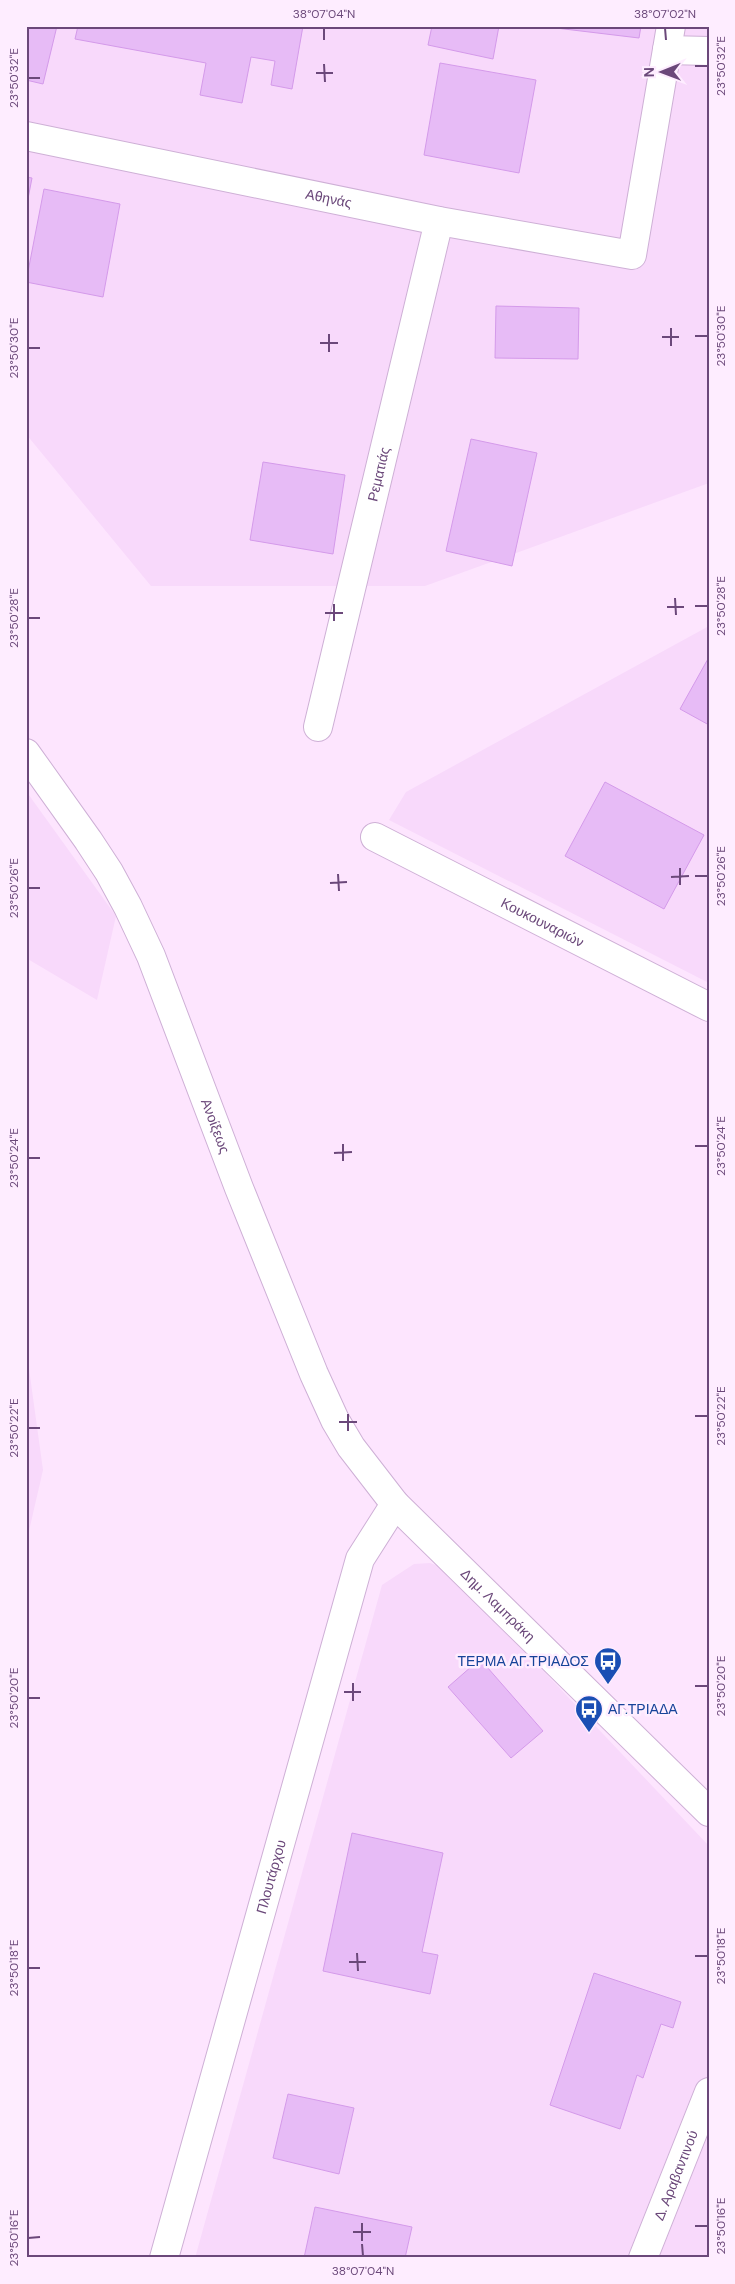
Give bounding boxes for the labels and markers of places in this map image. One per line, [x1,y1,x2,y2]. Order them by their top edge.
bus stop icon: ΤΕΡΜΑ ΑΓ.ΤΡΙΑΔΟΣ [593,1646,623,1685]
place label: ΤΕΡΜΑ ΑΓ.ΤΡΙΑΔΟΣ [458,1652,589,1670]
bus stop icon: ΑΓ.ΤΡΙΑΔΑ [574,1694,604,1733]
place label: ΑΓ.ΤΡΙΑΔΑ [608,1700,678,1718]

